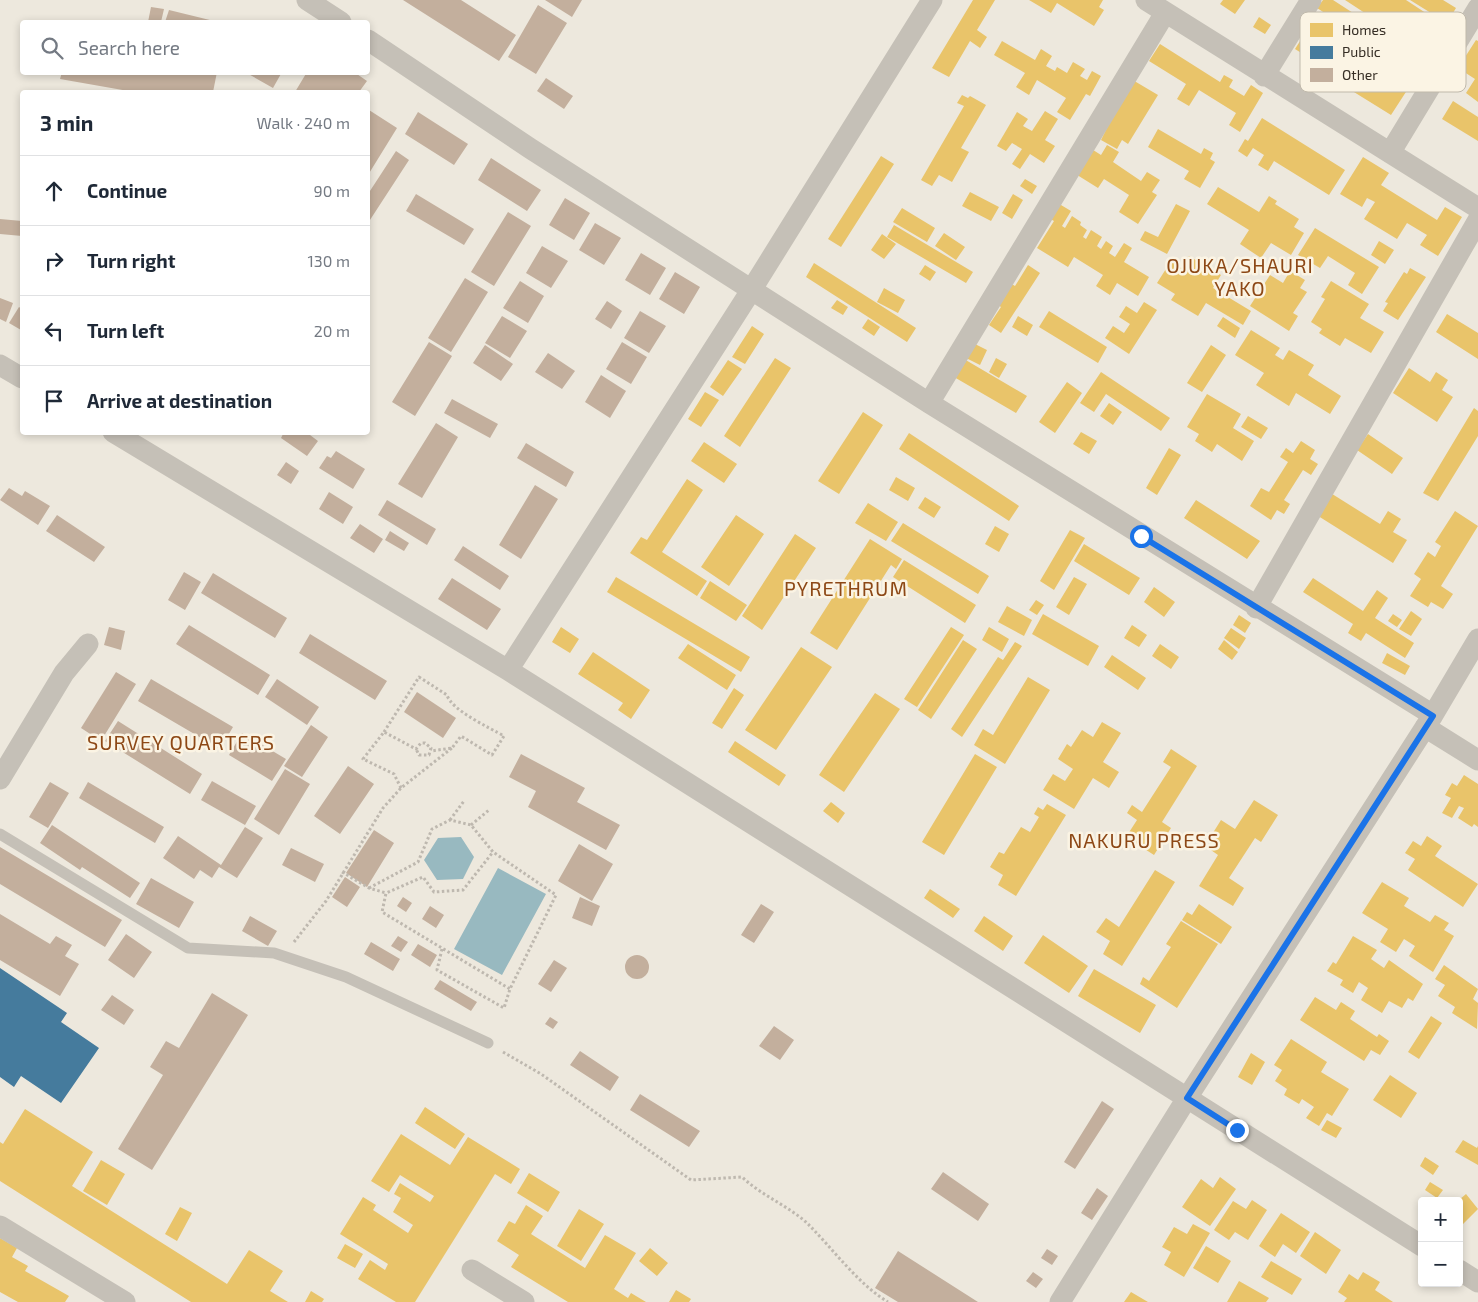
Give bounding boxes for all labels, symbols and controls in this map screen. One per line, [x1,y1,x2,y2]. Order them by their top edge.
legend [1300,12,1466,92]
search box [20,20,370,75]
text: Homes [1342,21,1386,38]
icon: search [38,34,66,62]
text: Search here [78,36,180,59]
text: Public [1342,43,1381,60]
text: Other [1342,66,1378,83]
text: 3 min [40,110,93,135]
text: Walk · 240 m [257,113,350,132]
icon: ahead [40,177,68,205]
text: Continue [87,179,167,202]
text: 90 m [314,181,350,200]
icon: right [40,247,68,275]
text: Turn right [87,249,175,272]
text: 130 m [308,251,350,270]
district label: OJUKA/SHAURI YAKO [1166,253,1314,300]
icon: left [40,317,68,345]
text: Turn left [87,319,164,342]
text: 20 m [314,321,350,340]
icon: arrive [40,387,68,415]
text: Arrive at destination [87,389,272,412]
route start [1130,525,1153,548]
district label: PYRETHRUM [784,576,908,600]
district label: SURVEY QUARTERS [87,730,275,754]
district label: NAKURU PRESS [1068,828,1220,852]
route end [1226,1119,1249,1142]
map controls [1418,1197,1463,1287]
button: + [1418,1197,1463,1242]
button: − [1418,1242,1463,1287]

